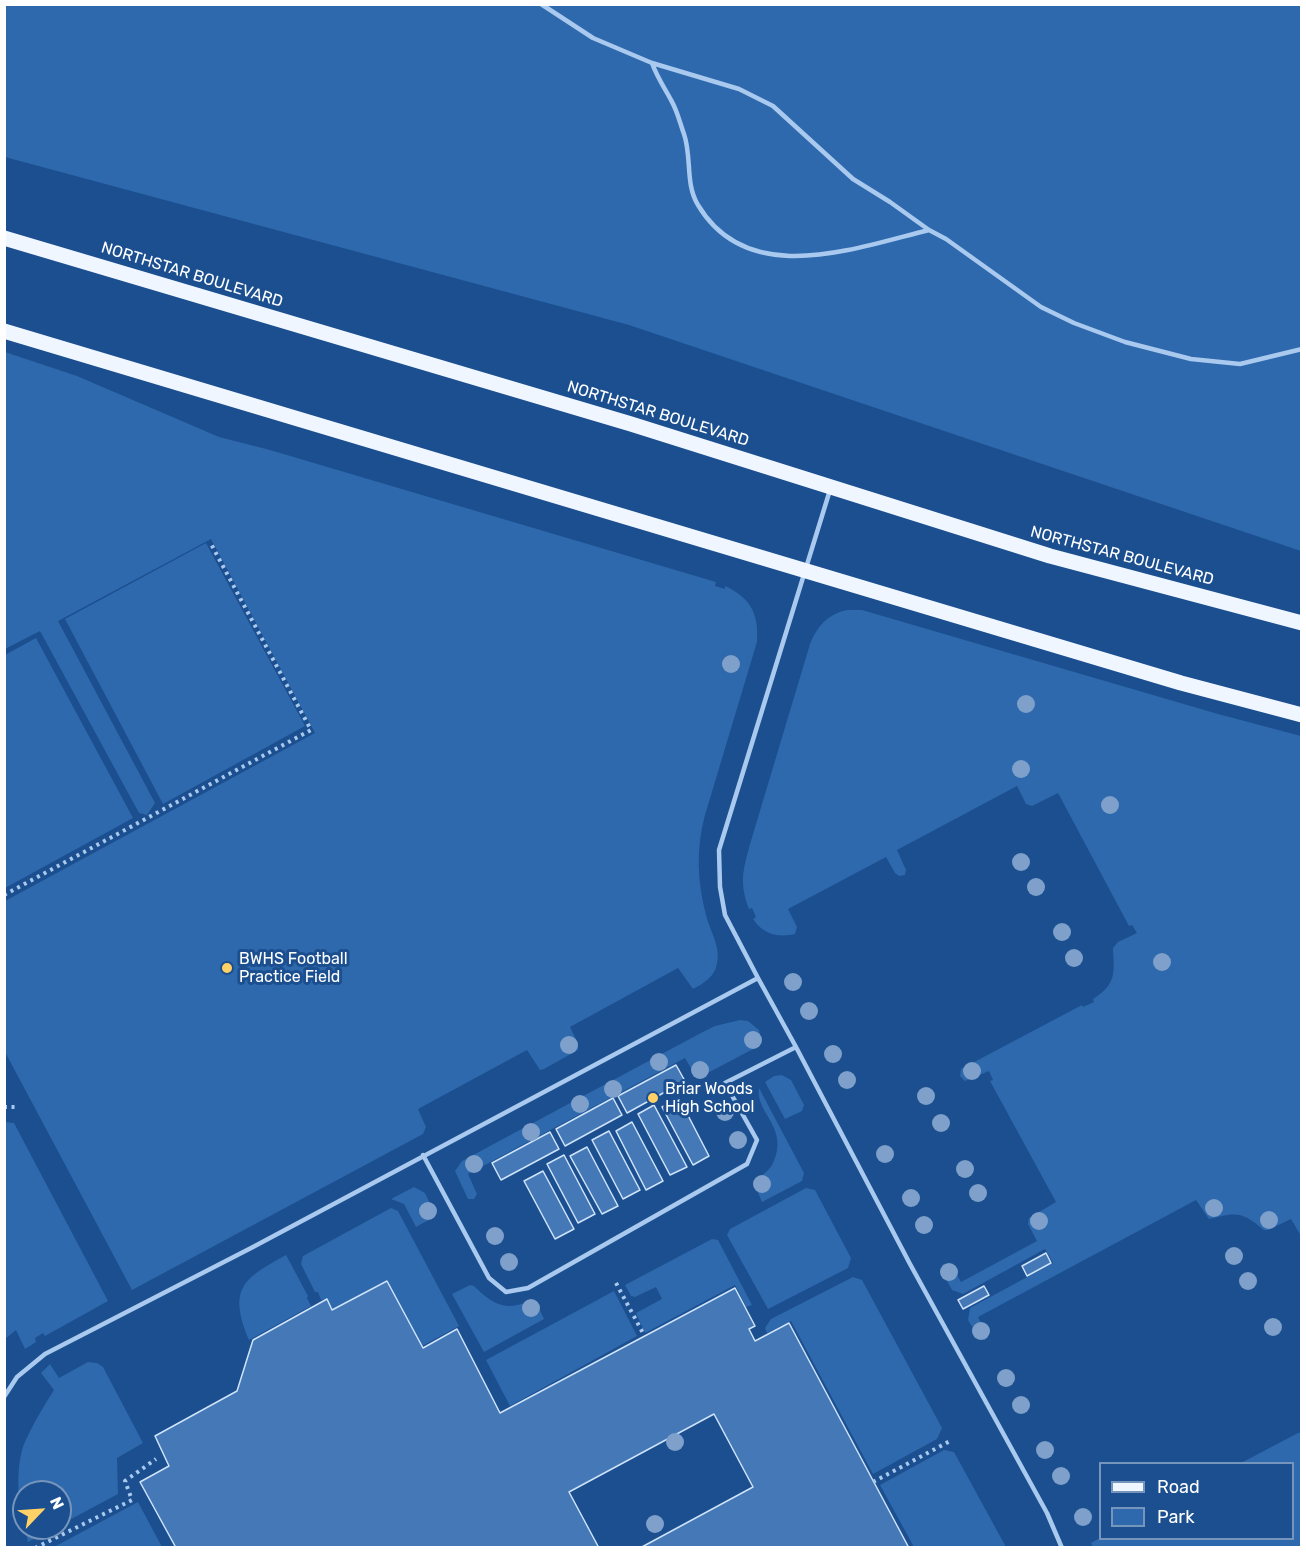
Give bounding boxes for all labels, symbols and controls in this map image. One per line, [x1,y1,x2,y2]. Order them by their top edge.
street label: NORTHSTAR BOULEVARD [99,238,285,312]
street label: NORTHSTAR BOULEVARD [565,377,751,451]
street label: NORTHSTAR BOULEVARD [1028,522,1216,590]
place label: BWHS Football Practice Field [239,949,348,987]
marker: BWHS Football Practice Field [220,961,234,975]
place label: Briar Woods High School [665,1079,754,1117]
marker: Briar Woods High School [646,1091,660,1105]
legend [1099,1462,1294,1540]
text: Road [1157,1476,1200,1498]
north arrow [12,1480,72,1540]
text: N [46,1494,68,1512]
text: Park [1157,1506,1194,1528]

